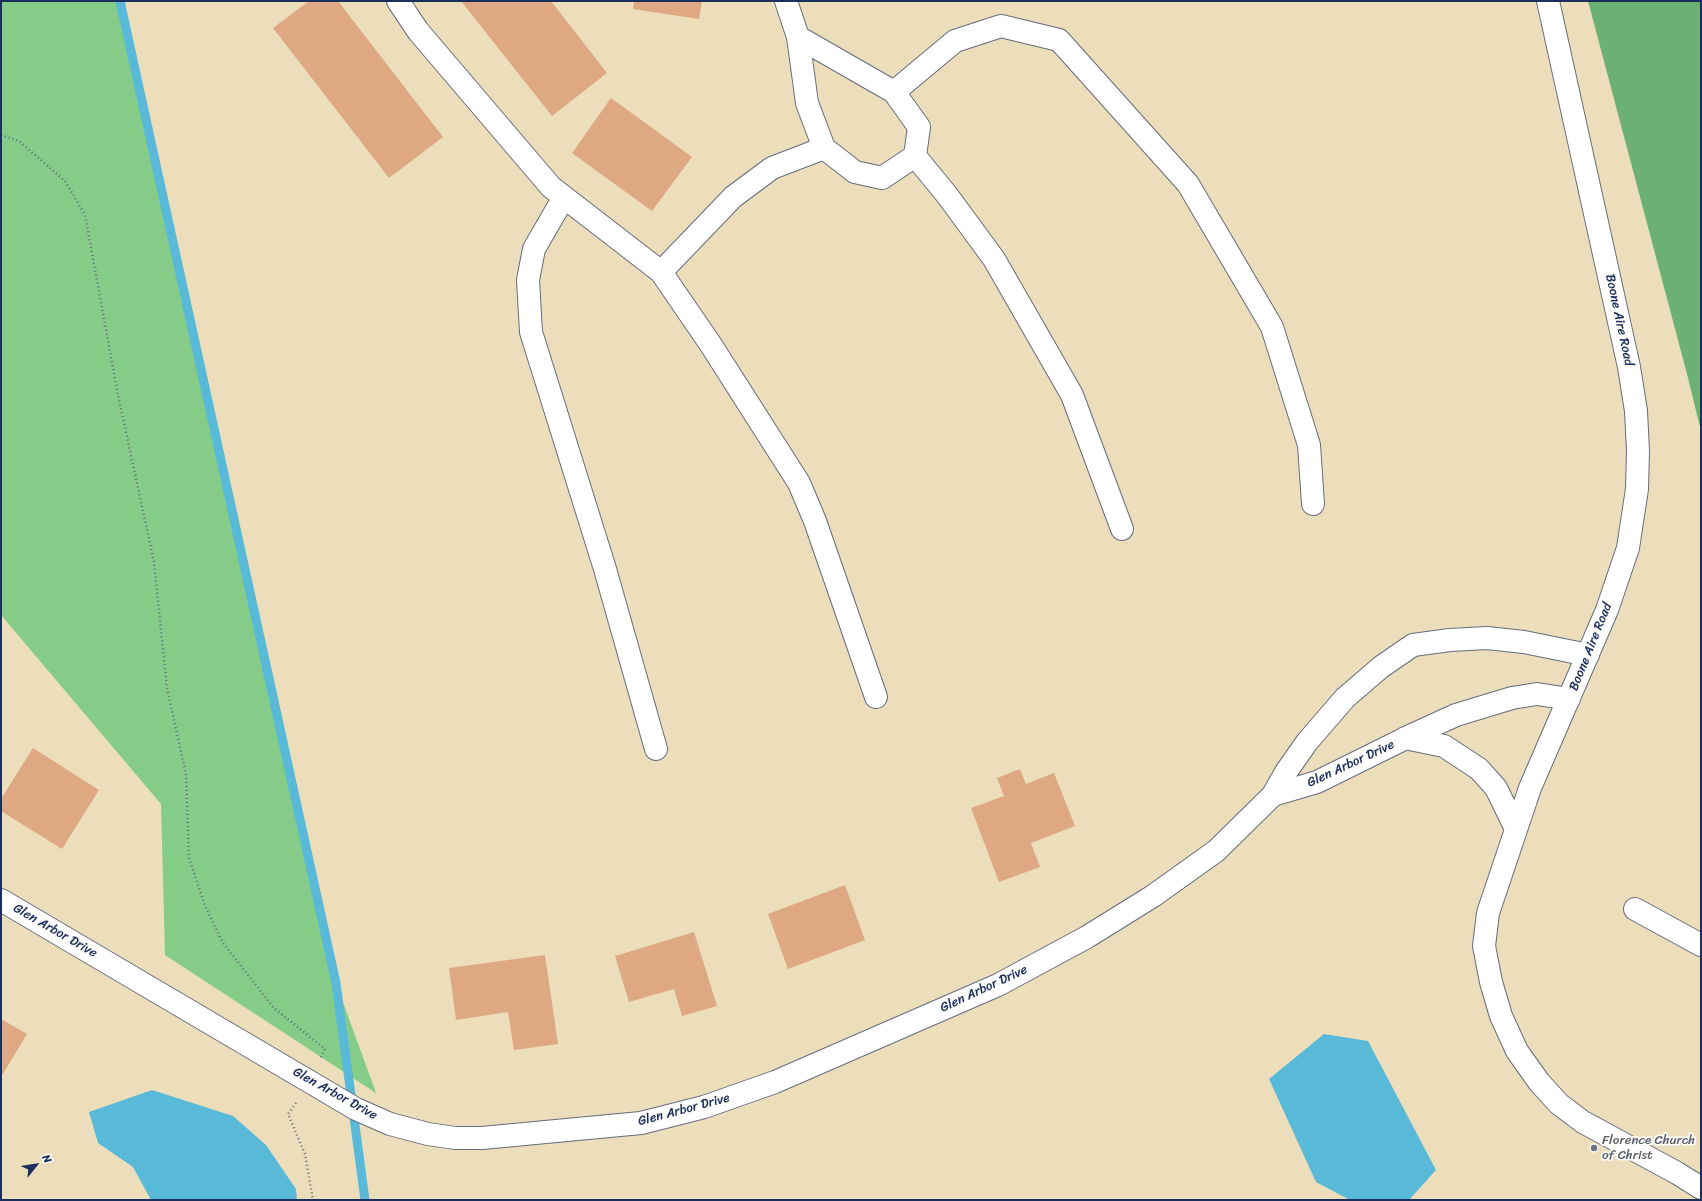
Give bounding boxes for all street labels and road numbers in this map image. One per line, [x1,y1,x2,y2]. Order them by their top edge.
street label: Boone Aire Road [1602,273,1636,367]
street label: Boone Aire Road [1566,601,1616,693]
street label: Glen Arbor Drive [1305,737,1397,791]
street label: Glen Arbor Drive [10,901,100,961]
street label: Glen Arbor Drive [938,962,1030,1016]
street label: Glen Arbor Drive [290,1064,380,1124]
street label: Glen Arbor Drive [636,1090,732,1130]

